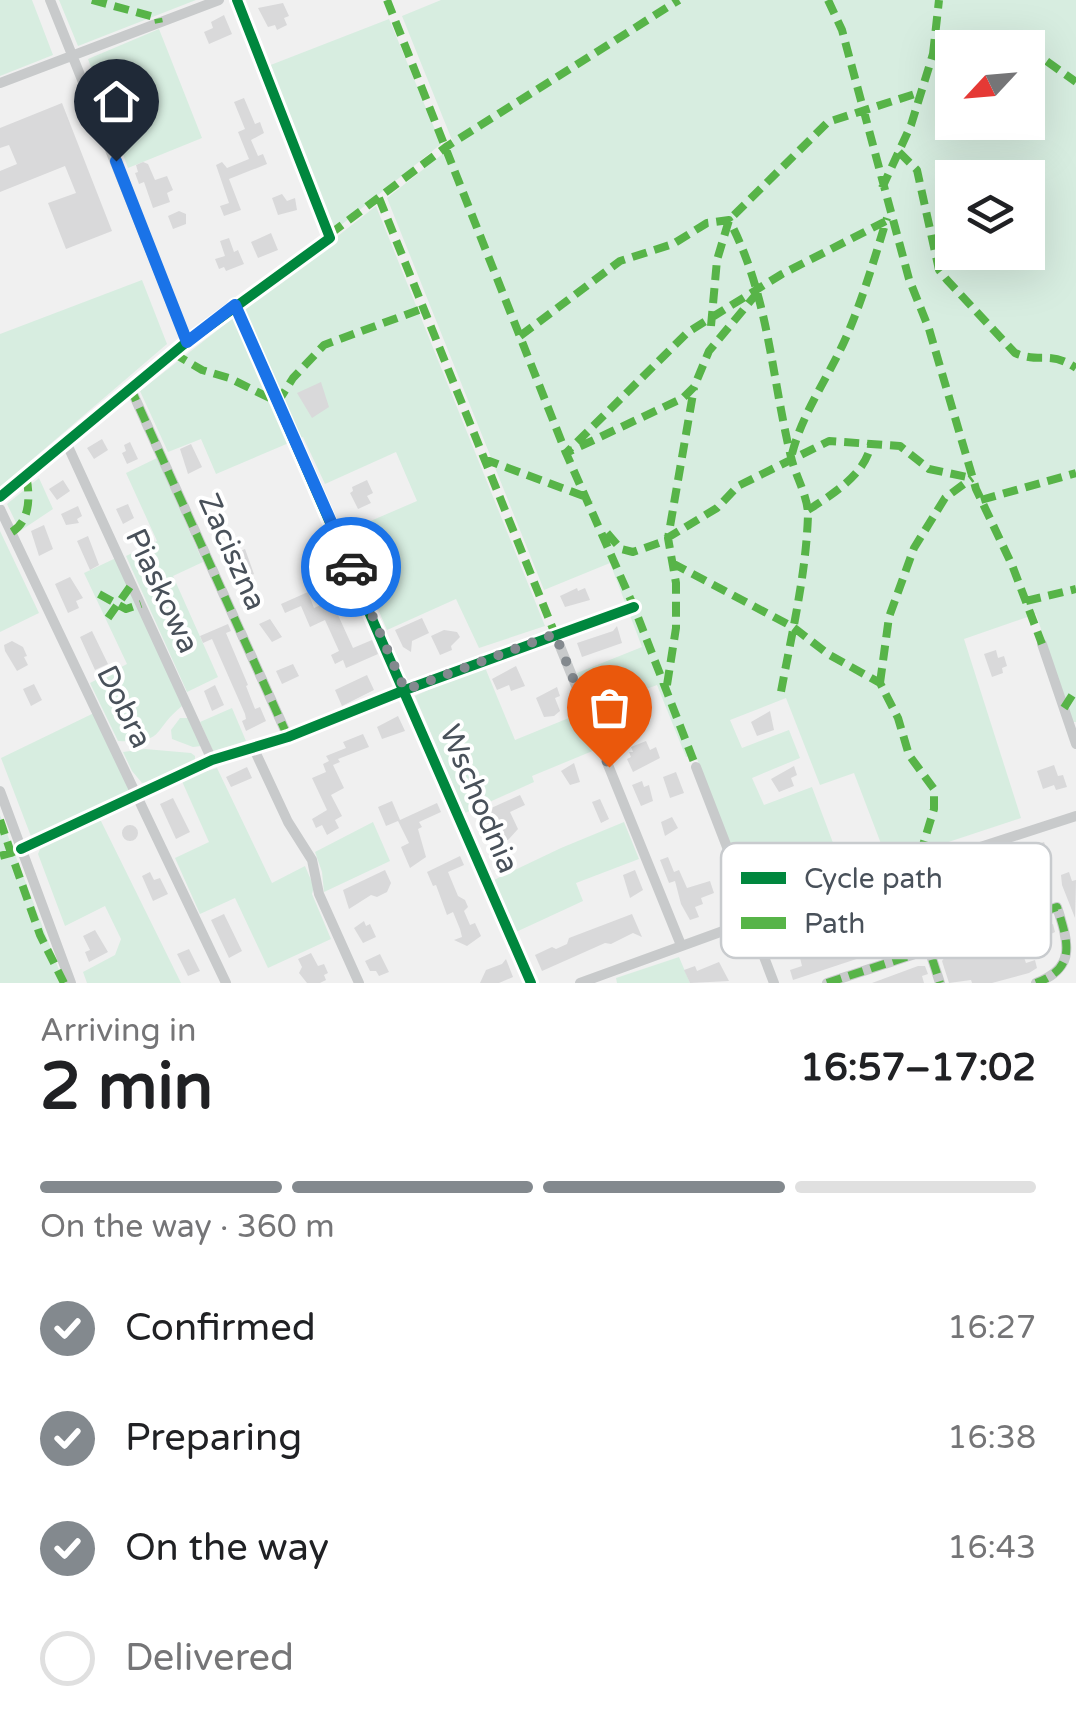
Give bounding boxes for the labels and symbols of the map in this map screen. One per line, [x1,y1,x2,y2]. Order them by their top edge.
north arrow [935,30,1045,140]
pin [74,59,159,162]
street label: Zaciszna [190,488,274,616]
courier [301,517,401,617]
street label: Piaskowa [117,523,207,659]
street label: Dobra [88,660,160,754]
pin [567,665,652,768]
street label: Wschodnia [431,719,527,879]
legend [721,843,1051,958]
text: Cycle path [804,862,943,896]
text: Path [804,907,865,941]

